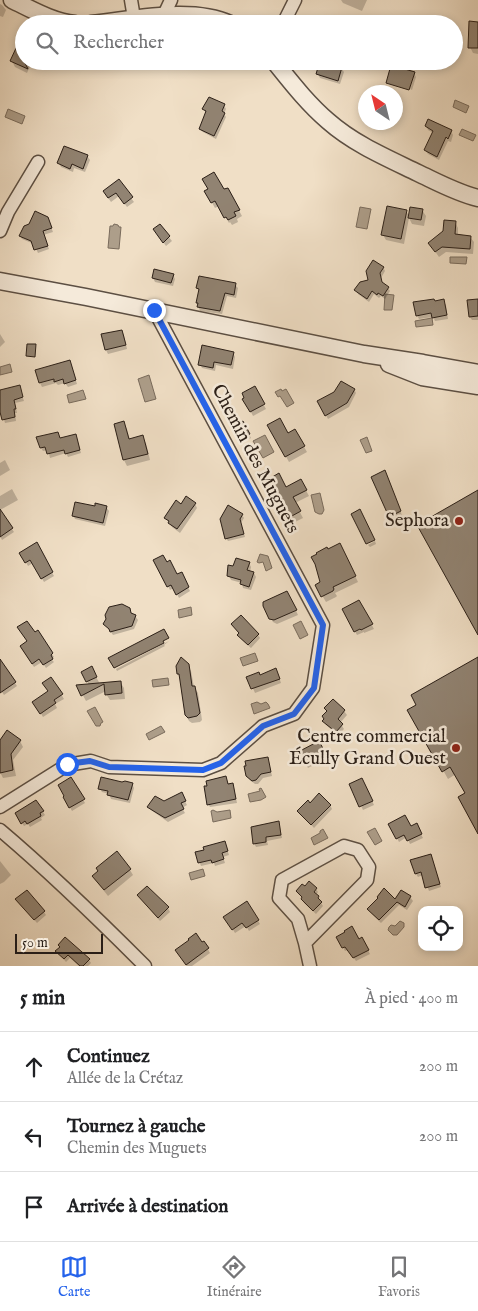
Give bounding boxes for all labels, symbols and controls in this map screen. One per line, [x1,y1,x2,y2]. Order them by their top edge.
search box [15,15,463,70]
icon: search [33,29,61,57]
text: Rechercher [73,31,164,55]
north arrow [358,85,403,130]
route end [143,299,166,322]
street label: Chemin des Muguets [206,380,304,538]
place label: Sephora [385,509,450,533]
marker: Sephora [453,515,465,527]
place label: Centre commercial Écully Grand Ouest [289,725,447,771]
marker: Centre commercial Écully Grand Ouest [450,742,462,754]
route start [56,753,79,776]
map controls [418,906,463,951]
button: locate [418,906,463,951]
scale bar [15,931,102,954]
text: 50 m [22,934,48,952]
text: 5 min [20,985,65,1012]
text: À pied · 400 m [365,989,458,1009]
text: Continuez [67,1045,150,1069]
icon: ahead [20,1053,48,1081]
text: 200 m [419,1057,458,1077]
text: Allée de la Crétaz [67,1069,183,1089]
text: Tournez à gauche [67,1115,206,1139]
icon: left [20,1123,48,1151]
text: 200 m [419,1127,458,1147]
text: Chemin des Muguets [67,1139,207,1159]
icon: arrive [20,1193,48,1221]
text: Arrivée à destination [67,1195,228,1219]
tab: Carte [58,1253,91,1301]
tab: Itinéraire [207,1253,262,1301]
tab: Favoris [378,1253,420,1301]

